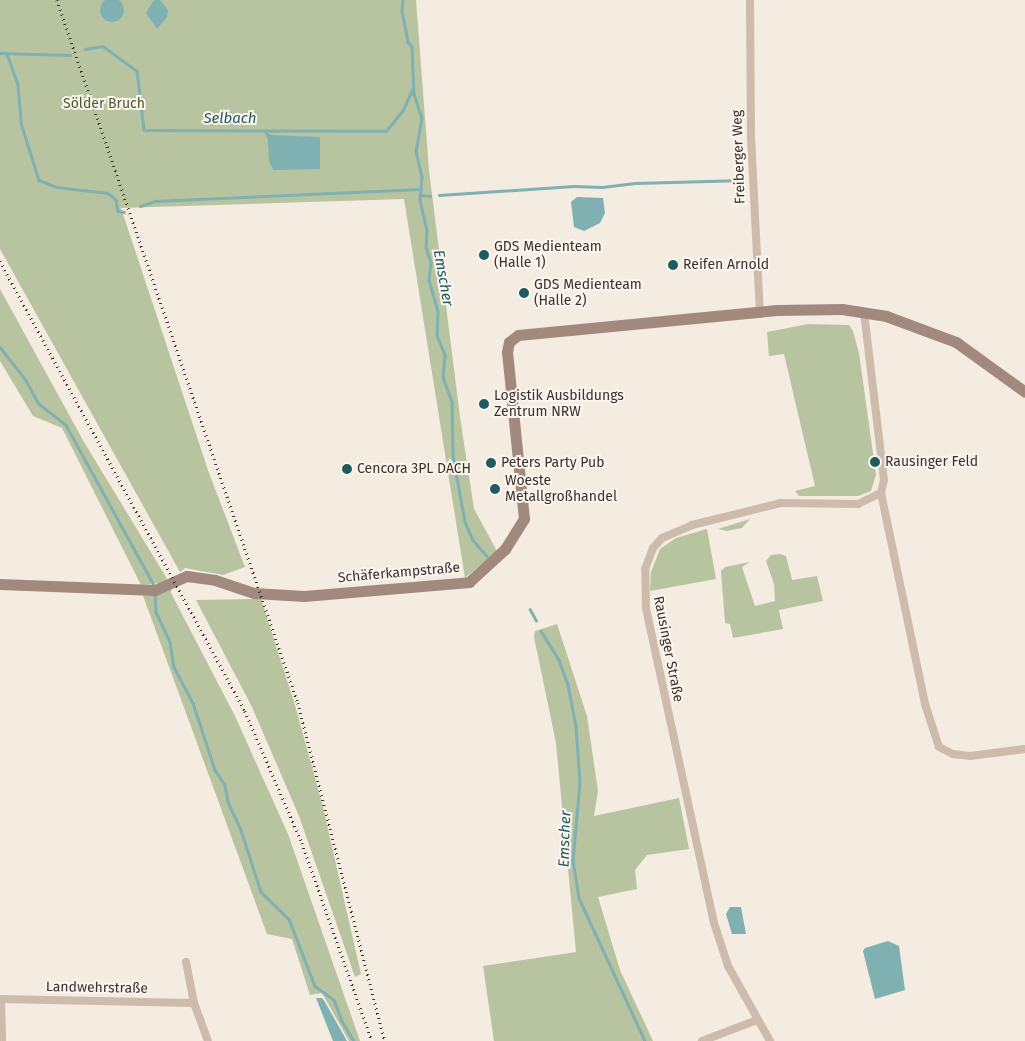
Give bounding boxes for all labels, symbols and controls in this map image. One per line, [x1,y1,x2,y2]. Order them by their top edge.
park label: Sölder Bruch [63,96,145,112]
water label: Selbach [203,110,257,128]
street label: Freiberger Weg [729,110,749,204]
place label: GDS Medienteam (Halle 1) [494,239,602,272]
water label: Emscher [429,249,457,307]
marker: GDS Medienteam (Halle 1) [478,249,490,261]
place label: Reifen Arnold [683,257,769,273]
marker: Reifen Arnold [667,259,679,271]
place label: GDS Medienteam (Halle 2) [534,277,642,310]
marker: GDS Medienteam (Halle 2) [518,287,530,299]
place label: Logistik Ausbildungs Zentrum NRW [494,388,624,421]
marker: Logistik Ausbildungs Zentrum NRW [478,398,490,410]
place label: Rausinger Feld [885,454,978,470]
place label: Peters Party Pub [501,455,604,471]
marker: Rausinger Feld [869,456,881,468]
marker: Peters Party Pub [485,457,497,469]
place label: Cencora 3PL DACH [357,461,471,477]
marker: Cencora 3PL DACH [341,463,353,475]
place label: Woeste Metallgroßhandel [505,473,617,506]
marker: Woeste Metallgroßhandel [489,483,501,495]
street label: Schäferkampstraße [337,559,461,587]
street label: Rausinger Straße [649,595,687,703]
water label: Emscher [555,810,575,868]
street label: Landwehrstraße [46,979,148,997]

